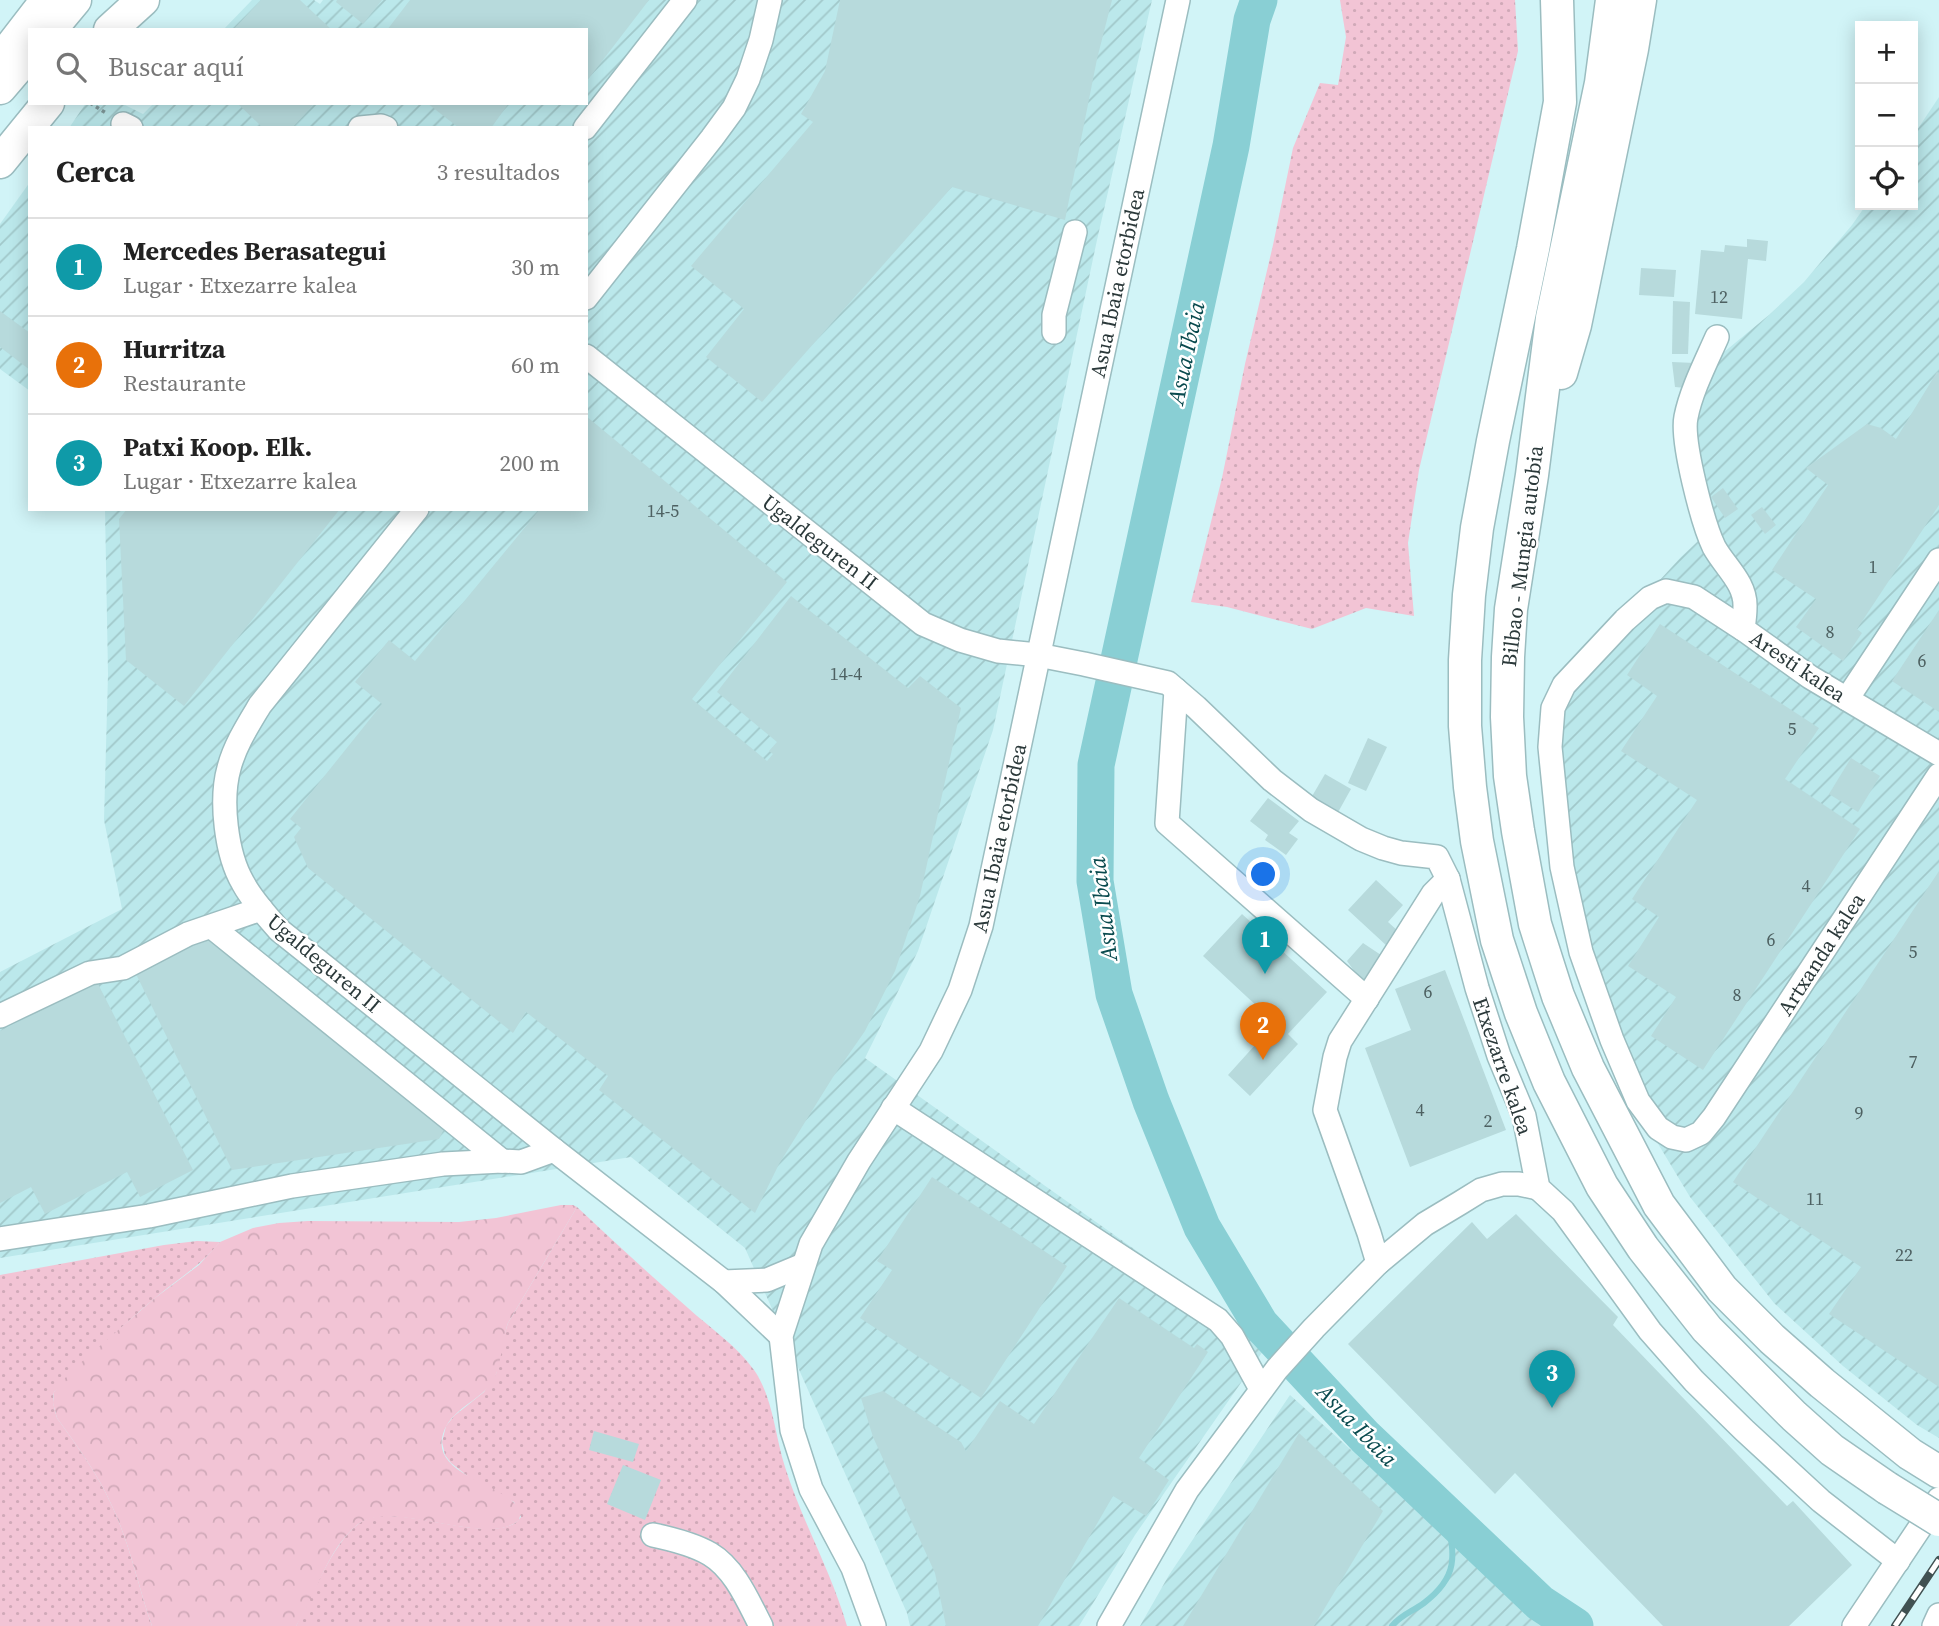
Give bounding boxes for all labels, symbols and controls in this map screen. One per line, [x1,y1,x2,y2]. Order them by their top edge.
map controls [1855,21,1918,210]
button: + [1855,21,1918,84]
search box [28,28,588,105]
icon: search [52,48,90,86]
text: Buscar aquí [108,49,244,85]
button: − [1855,84,1918,147]
button: locate [1855,147,1918,210]
text: Cerca [56,151,135,192]
text: 3 resultados [437,156,560,188]
street label: Asua Ibaia etorbidea [1083,186,1151,380]
text: Mercedes Berasategui [123,233,386,269]
text: 1 [73,251,85,283]
text: 30 m [511,251,560,283]
text: Lugar · Etxezarre kalea [123,269,357,301]
house number: 12 [1710,284,1728,309]
water label: Asua Ibaia [1159,299,1213,409]
text: Hurritza [123,331,226,367]
text: 2 [73,349,85,381]
text: 60 m [511,349,560,381]
text: Restaurante [123,367,246,399]
text: Patxi Koop. Elk. [123,429,312,465]
street label: Bilbao - Mungia autobia [1494,443,1550,668]
text: 3 [73,447,85,479]
text: 200 m [499,447,560,479]
text: Lugar · Etxezarre kalea [123,465,357,497]
street label: Ugaldeguren II [756,487,884,597]
house number: 14-5 [647,498,679,523]
house number: 1 [1869,554,1878,579]
house number: 8 [1826,619,1835,644]
street label: Aresti kalea [1744,623,1852,709]
house number: 6 [1918,648,1927,673]
house number: 14-4 [830,661,862,686]
house number: 5 [1788,716,1797,741]
street label: Asua Ibaia etorbidea [965,741,1033,935]
water label: Asua Ibaia [1081,855,1125,965]
your location [1246,857,1280,891]
house number: 4 [1802,873,1811,898]
street label: Artxanda kalea [1770,887,1872,1021]
street label: Ugaldeguren II [261,907,387,1019]
pin: 1 [1242,916,1288,974]
house number: 6 [1767,927,1776,952]
house number: 5 [1909,939,1918,964]
house number: 6 [1424,979,1433,1004]
house number: 8 [1733,982,1742,1007]
street label: Etxezarre kalea [1466,993,1540,1139]
pin: 2 [1240,1002,1286,1060]
house number: 7 [1909,1049,1918,1074]
house number: 4 [1416,1097,1425,1122]
house number: 9 [1855,1100,1864,1125]
house number: 2 [1484,1108,1493,1133]
house number: 11 [1806,1186,1824,1211]
house number: 22 [1895,1242,1913,1267]
pin: 3 [1529,1350,1575,1408]
water label: Asua Ibaia [1308,1375,1405,1474]

